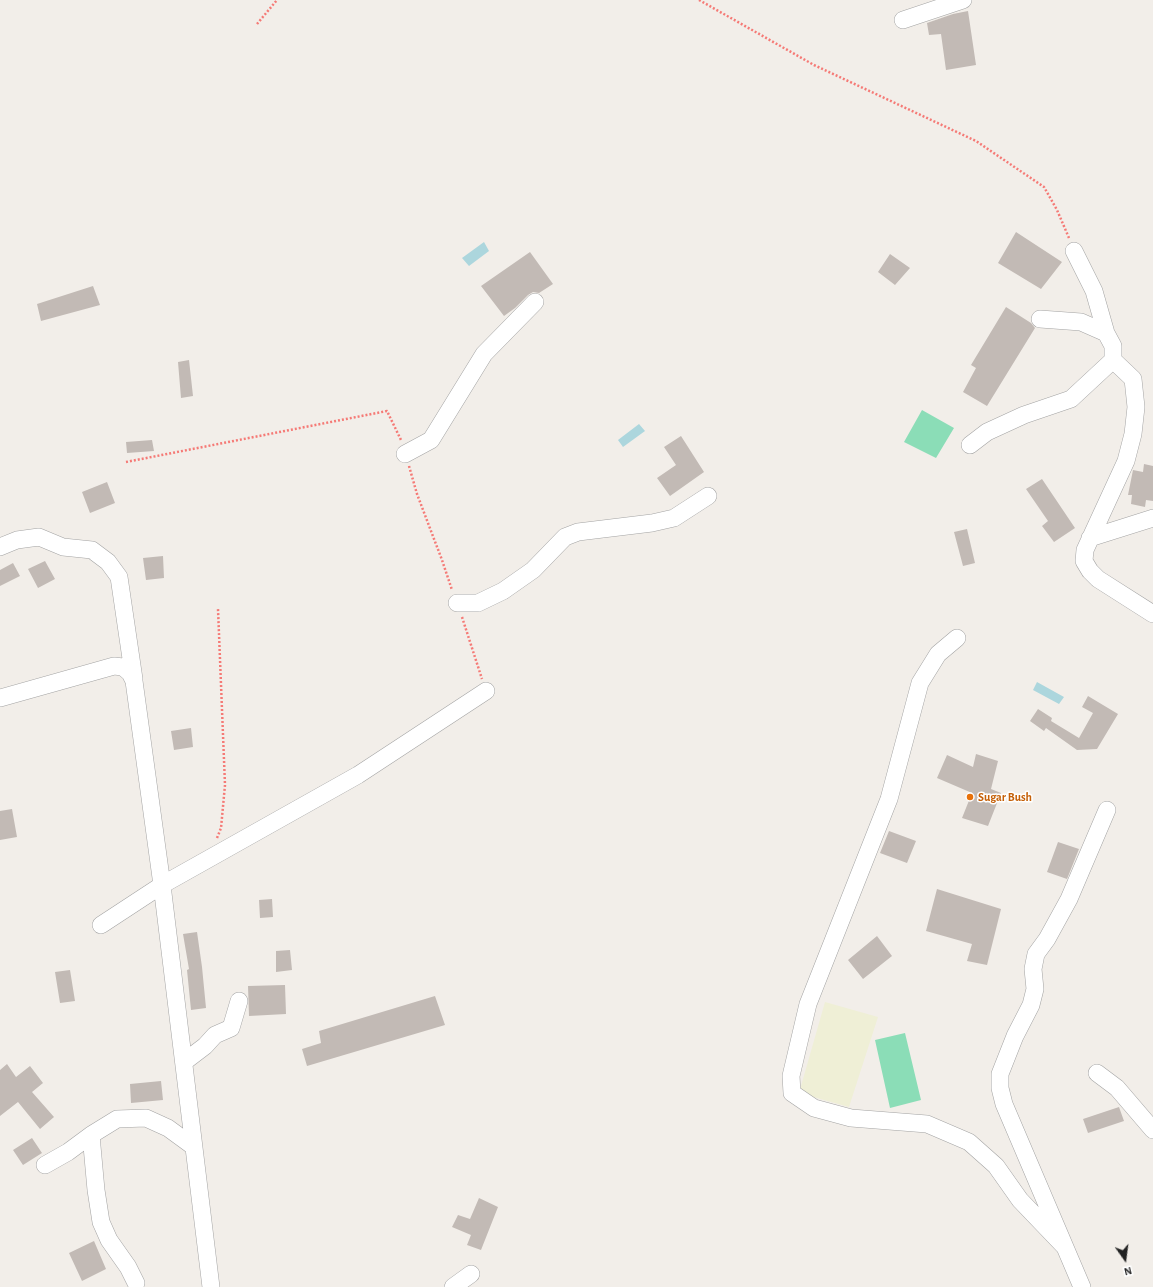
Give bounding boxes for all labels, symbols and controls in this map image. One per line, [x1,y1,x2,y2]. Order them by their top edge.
place label: Sugar Bush [978,790,1032,804]
marker: Sugar Bush [965,792,975,802]
north arrow [1105,1239,1145,1279]
text: N [1123,1265,1133,1277]

